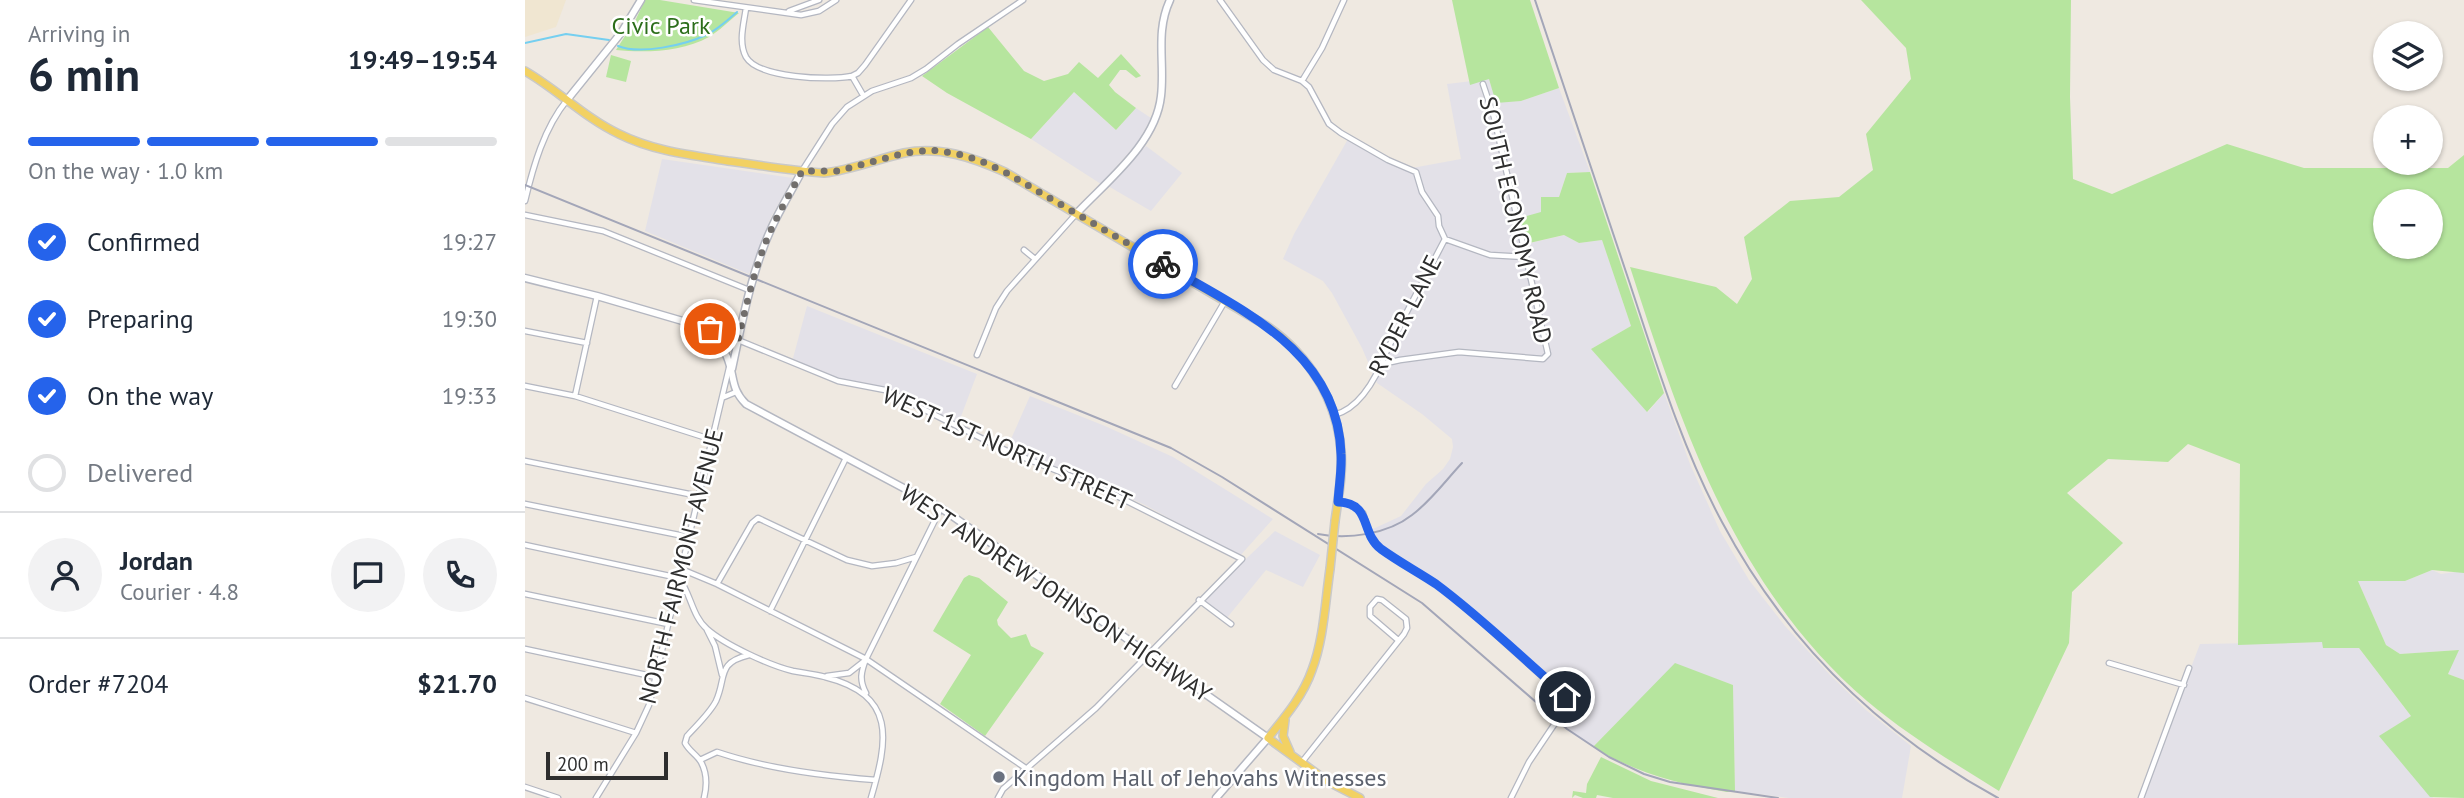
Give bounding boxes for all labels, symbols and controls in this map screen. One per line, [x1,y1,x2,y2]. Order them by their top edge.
park label: Civic Park [612,10,711,41]
text: Arriving in [28,19,130,48]
map controls [2373,21,2443,259]
button: layers [2373,21,2443,91]
text: 19:49–19:54 [348,43,497,76]
text: 6 min [28,44,140,104]
street label: SOUTH ECONOMY ROAD [1472,93,1560,347]
button: + [2373,105,2443,175]
text: On the way · 1.0 km [28,156,223,185]
button: − [2373,189,2443,259]
icon: check [28,223,66,261]
text: Confirmed [87,225,200,258]
text: 19:27 [442,227,497,256]
courier [1128,229,1198,299]
icon: bike [1144,245,1182,283]
street label: RYDER LANE [1361,250,1449,380]
pin [680,299,740,359]
icon: check [28,300,66,338]
text: Preparing [87,302,194,335]
text: 19:30 [442,304,497,333]
icon: bag [691,310,729,348]
icon: check [28,377,66,415]
text: On the way [87,379,213,412]
street label: WEST 1ST NORTH STREET [878,379,1136,517]
text: 19:33 [442,381,497,410]
street label: NORTH FAIRMONT AVENUE [632,425,730,707]
text: Delivered [87,456,193,489]
street label: WEST ANDREW JOHNSON HIGHWAY [895,477,1218,709]
button: person [28,538,102,612]
button: chat [331,538,405,612]
button: phone [423,538,497,612]
text: Jordan [120,544,193,577]
text: Courier · 4.8 [120,577,239,606]
text: Order #7204 [28,667,168,700]
text: $21.70 [417,667,497,700]
pin [1535,667,1595,727]
icon: home [1546,678,1584,716]
scale bar [546,749,669,781]
text: 200 m [557,752,609,776]
place label: Kingdom Hall of Jehovahs Witnesses [1013,762,1387,793]
marker: Kingdom Hall of Jehovahs Witnesses [991,769,1007,785]

